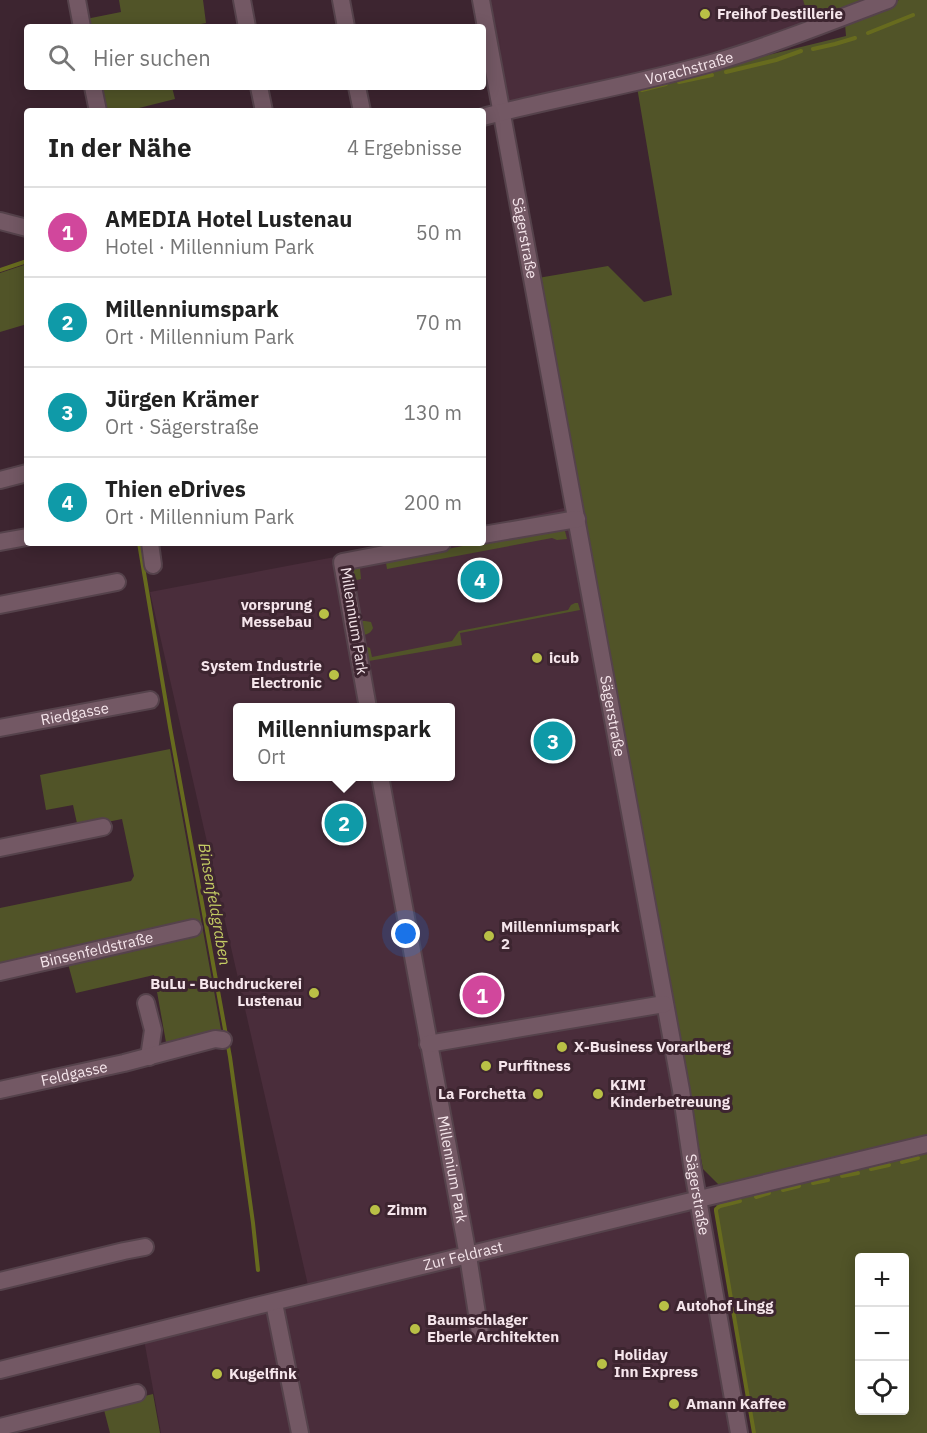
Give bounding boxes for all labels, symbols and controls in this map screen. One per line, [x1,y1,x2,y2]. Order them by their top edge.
place label: Freihof Destillerie [717,4,843,23]
marker: Freihof Destillerie [698,7,712,21]
search box [24,24,486,90]
icon: search [45,41,78,74]
text: Hier suchen [93,43,211,72]
street label: Vorachstraße [643,47,736,89]
text: In der Nähe [48,130,192,164]
text: 4 Ergebnisse [347,134,462,161]
street label: Sägerstraße [508,196,542,280]
text: AMEDIA Hotel Lustenau [105,204,352,233]
text: 1 [62,219,74,246]
text: 50 m [416,219,462,246]
text: Hotel · Millennium Park [105,233,314,260]
text: Millenniumspark [105,294,279,323]
text: 2 [62,309,74,336]
text: 70 m [416,309,462,336]
text: Ort · Millennium Park [105,323,294,350]
text: Jürgen Krämer [105,384,259,413]
text: 3 [62,399,74,426]
text: 130 m [404,399,462,426]
text: Ort · Sägerstraße [105,413,259,440]
text: Thien eDrives [105,474,246,503]
text: 4 [62,489,74,516]
text: 200 m [404,489,462,516]
text: Ort · Millennium Park [105,503,294,530]
pin: 4 [460,558,500,602]
street label: Millennium Park [337,566,372,676]
place label: vorsprung Messebau [241,595,313,631]
marker: vorsprung Messebau [317,607,331,621]
place label: icub [549,648,579,667]
marker: icub [530,651,544,665]
place label: System Industrie Electronic [201,656,322,692]
marker: System Industrie Electronic [327,668,341,682]
street label: Sägerstraße [596,674,630,758]
street label: Riedgasse [39,698,110,729]
popup [233,703,455,781]
text: Millenniumspark [257,714,431,743]
pin: 3 [534,718,572,764]
text: Ort [257,743,286,770]
pin: 2 [324,800,364,846]
water label: Binsenfeldgraben [194,841,236,967]
place label: Millenniumspark 2 [501,917,620,953]
your location [391,919,420,948]
street label: Binsenfeldstraße [38,927,155,972]
marker: Millenniumspark 2 [482,929,496,943]
pin: 1 [462,972,502,1018]
place label: BuLu - Buchdruckerei Lustenau [150,974,302,1010]
marker: BuLu - Buchdruckerei Lustenau [307,986,321,1000]
place label: X-Business Vorarlberg [574,1037,731,1056]
marker: X-Business Vorarlberg [555,1040,569,1054]
place label: Purfitness [498,1056,571,1075]
street label: Feldgasse [39,1057,109,1090]
marker: Purfitness [479,1059,493,1073]
place label: KIMI Kinderbetreuung [610,1075,731,1111]
place label: La Forchetta [438,1084,526,1103]
marker: La Forchetta [531,1087,545,1101]
marker: KIMI Kinderbetreuung [591,1087,605,1101]
street label: Millennium Park [433,1114,472,1225]
street label: Sägerstraße [681,1153,714,1237]
place label: Zimm [387,1200,427,1219]
marker: Zimm [368,1203,382,1217]
street label: Zur Feldrast [421,1237,505,1274]
map controls [855,1253,909,1415]
button: + [855,1253,909,1307]
place label: Autohof Lingg [676,1296,774,1315]
marker: Autohof Lingg [657,1299,671,1313]
button: − [855,1307,909,1361]
place label: Baumschlager Eberle Architekten [427,1310,559,1346]
marker: Baumschlager Eberle Architekten [408,1322,422,1336]
place label: Holiday Inn Express [614,1345,698,1381]
marker: Holiday Inn Express [595,1357,609,1371]
button: locate [855,1361,909,1415]
place label: Kugelfink [229,1364,297,1383]
marker: Kugelfink [210,1367,224,1381]
place label: Amann Kaffee [686,1394,786,1413]
marker: Amann Kaffee [667,1397,681,1411]

